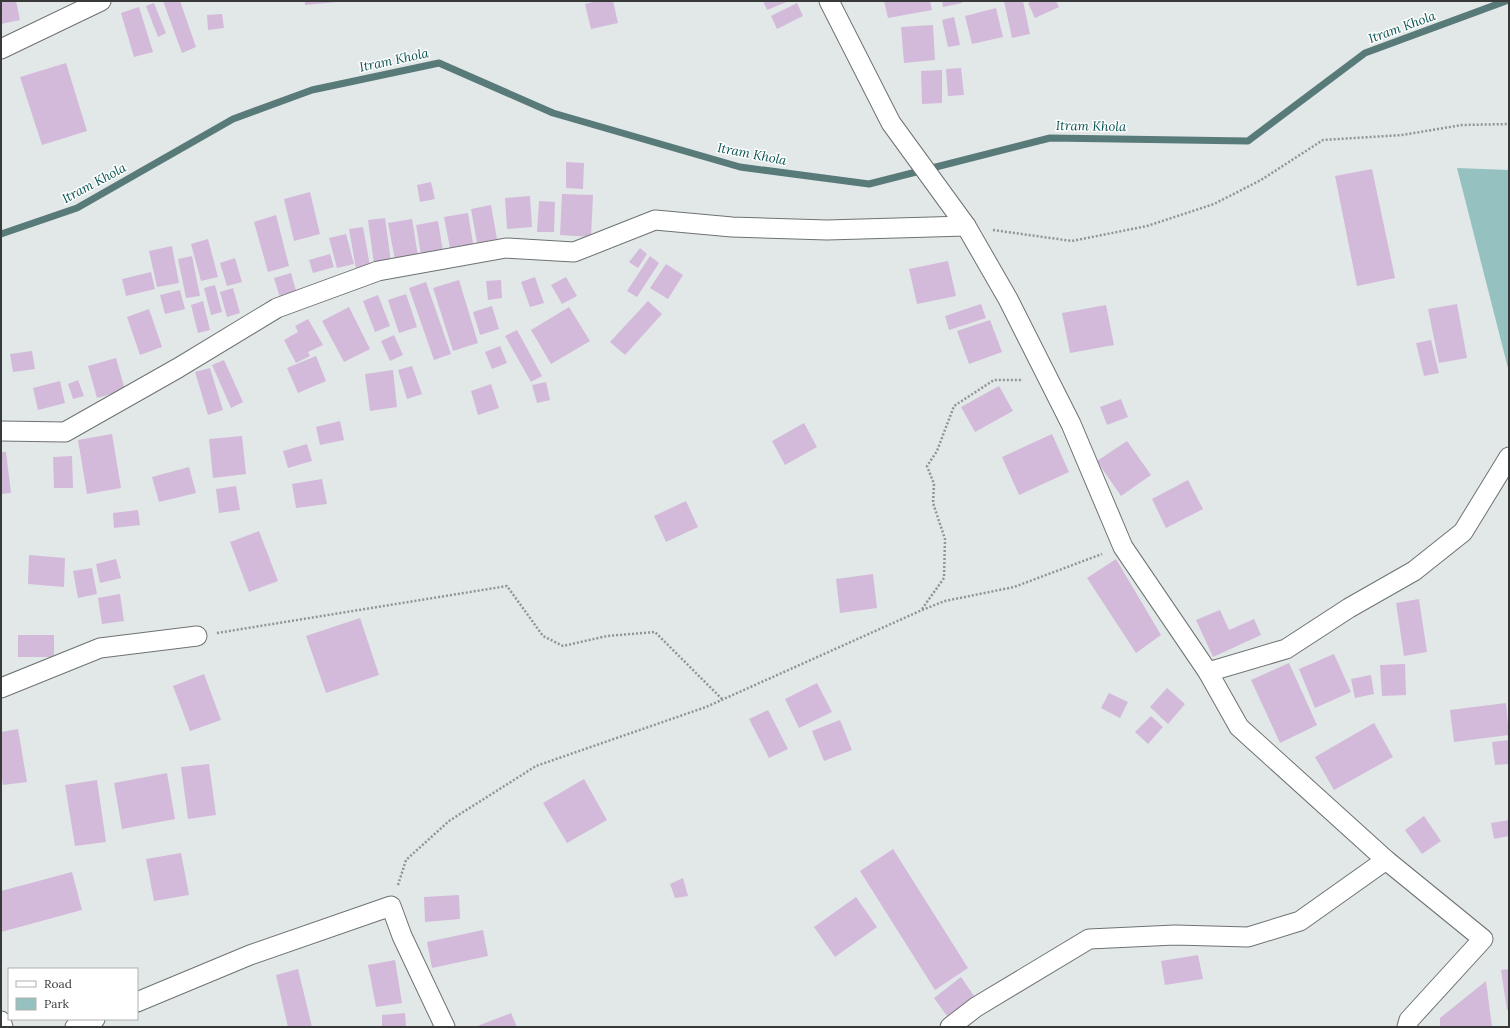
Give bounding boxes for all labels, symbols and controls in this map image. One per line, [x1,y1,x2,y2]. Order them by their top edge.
water label: Itram Khola [1366,7,1439,47]
water label: Itram Khola [358,44,431,76]
water label: Itram Khola [1056,117,1127,135]
water label: Itram Khola [716,139,789,169]
water label: Itram Khola [59,159,130,207]
legend [8,968,138,1020]
text: Road [44,976,72,991]
text: Park [44,996,70,1011]

